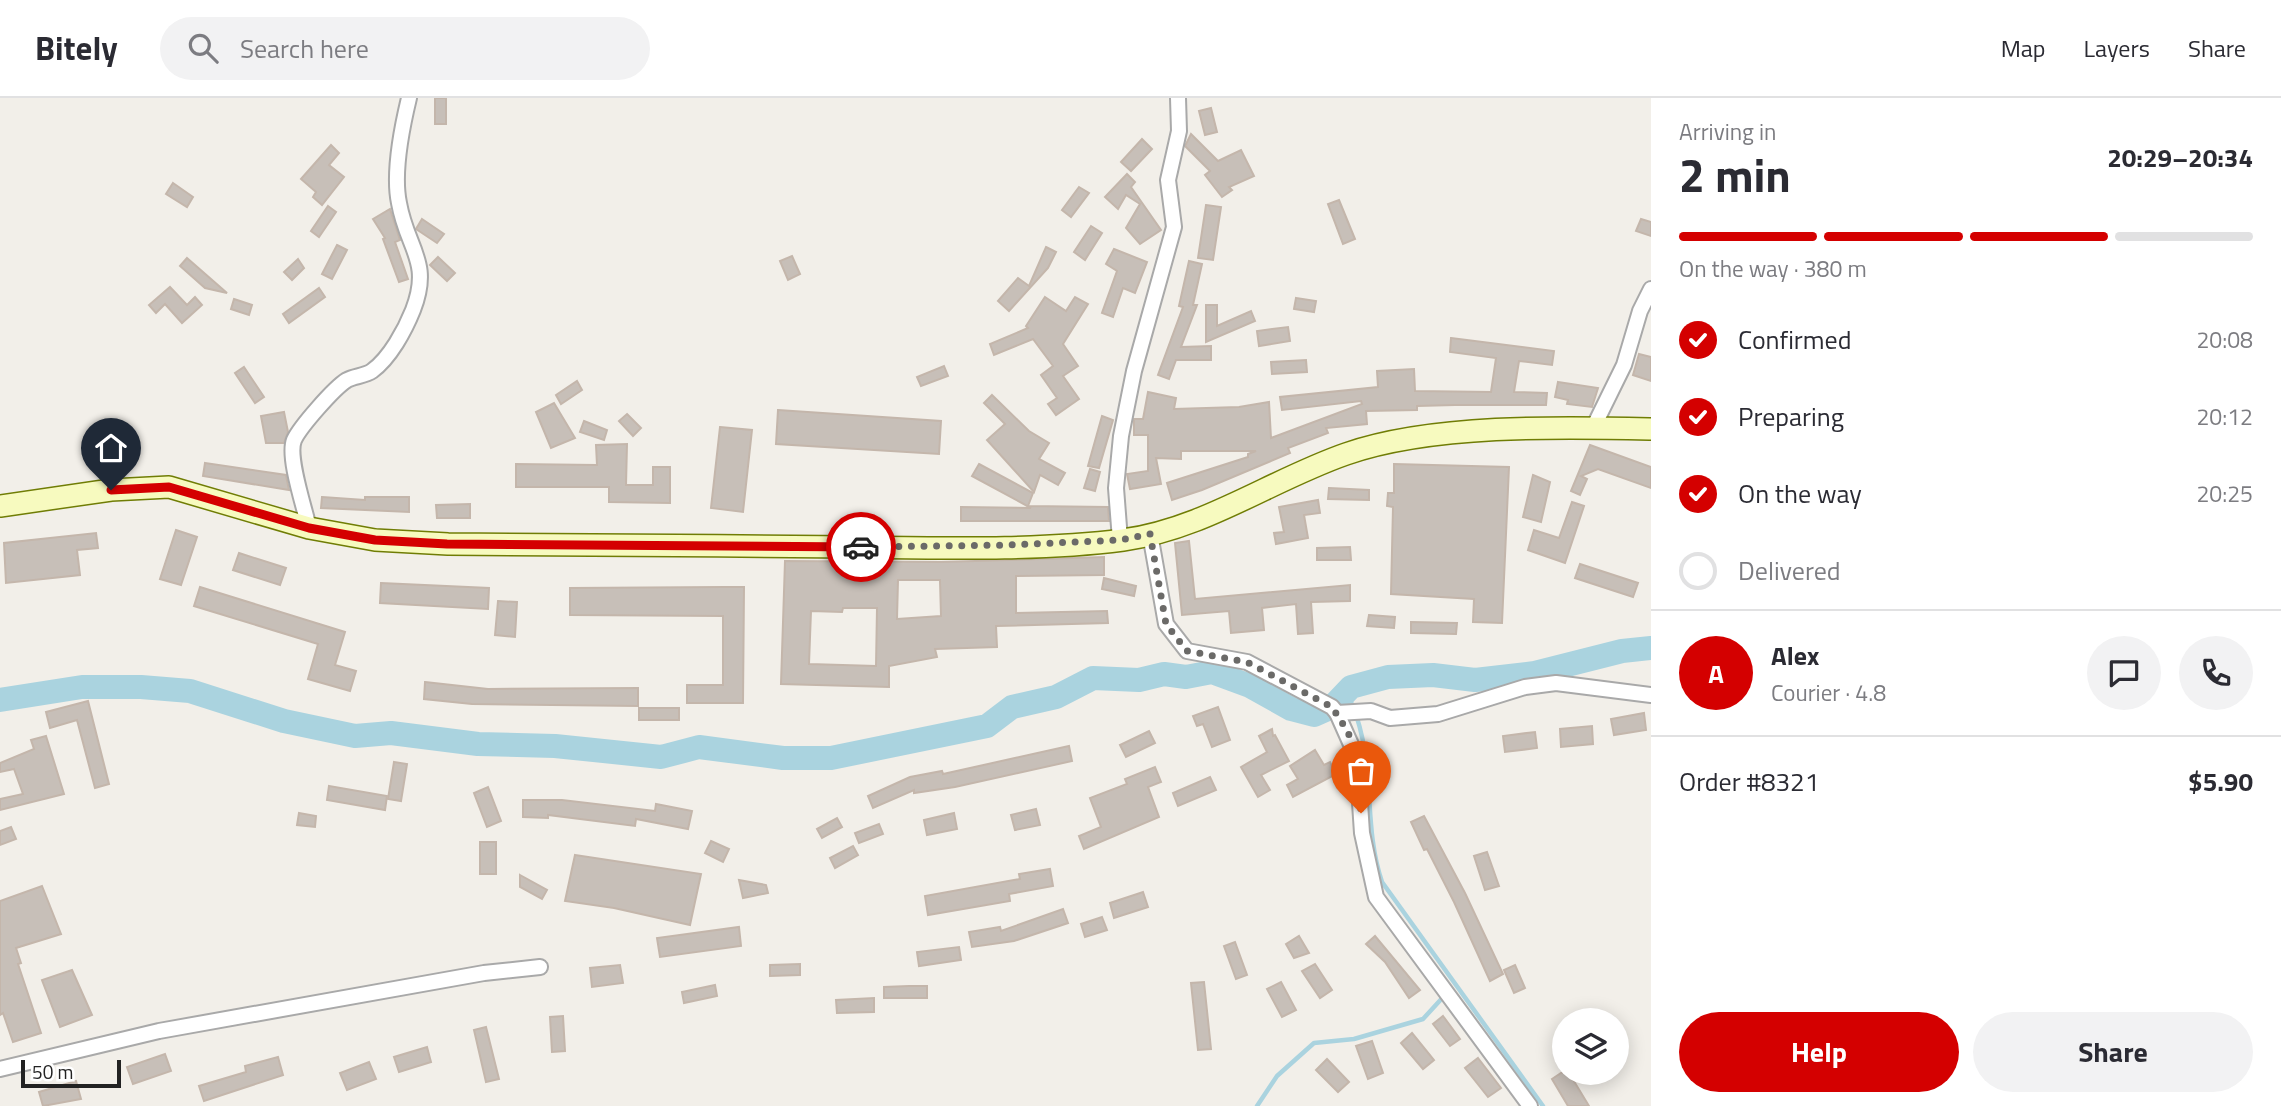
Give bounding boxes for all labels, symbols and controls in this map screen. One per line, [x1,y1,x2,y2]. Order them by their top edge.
search box [160,17,650,80]
text: Bitely [35,23,118,73]
icon: search [184,29,222,67]
text: Search here [240,29,369,68]
text: Map [2001,30,2046,66]
text: Layers [2084,30,2150,66]
text: Share [2188,30,2246,66]
text: Arriving in [1679,114,1776,149]
text: 20:29–20:34 [2107,138,2253,177]
text: 2 min [1679,140,1791,210]
text: On the way · 380 m [1679,251,1867,286]
text: Confirmed [1738,320,1852,359]
icon: check [1679,321,1717,359]
text: 20:08 [2196,322,2253,357]
text: Preparing [1738,397,1844,436]
icon: check [1679,398,1717,436]
text: 20:12 [2196,399,2253,434]
pin [81,418,141,490]
icon: home [92,429,130,467]
text: On the way [1738,474,1862,513]
icon: check [1679,475,1717,513]
text: 20:25 [2196,476,2253,511]
courier [826,512,896,582]
icon: car [842,528,880,566]
text: Delivered [1738,551,1841,590]
text: Alex [1771,636,1819,675]
button: chat [2087,636,2161,710]
button: phone [2179,636,2253,710]
text: A [1708,654,1724,693]
text: Courier · 4.8 [1771,675,1886,710]
pin [1331,741,1391,813]
icon: bag [1342,752,1380,790]
text: Order #8321 [1679,762,1819,801]
text: $5.90 [2188,762,2253,801]
map controls [1552,1008,1629,1085]
button: layers [1552,1008,1629,1085]
button: Help [1679,1012,1959,1092]
button: Share [1973,1012,2253,1092]
scale bar [21,1057,121,1089]
text: 50 m [32,1057,73,1086]

